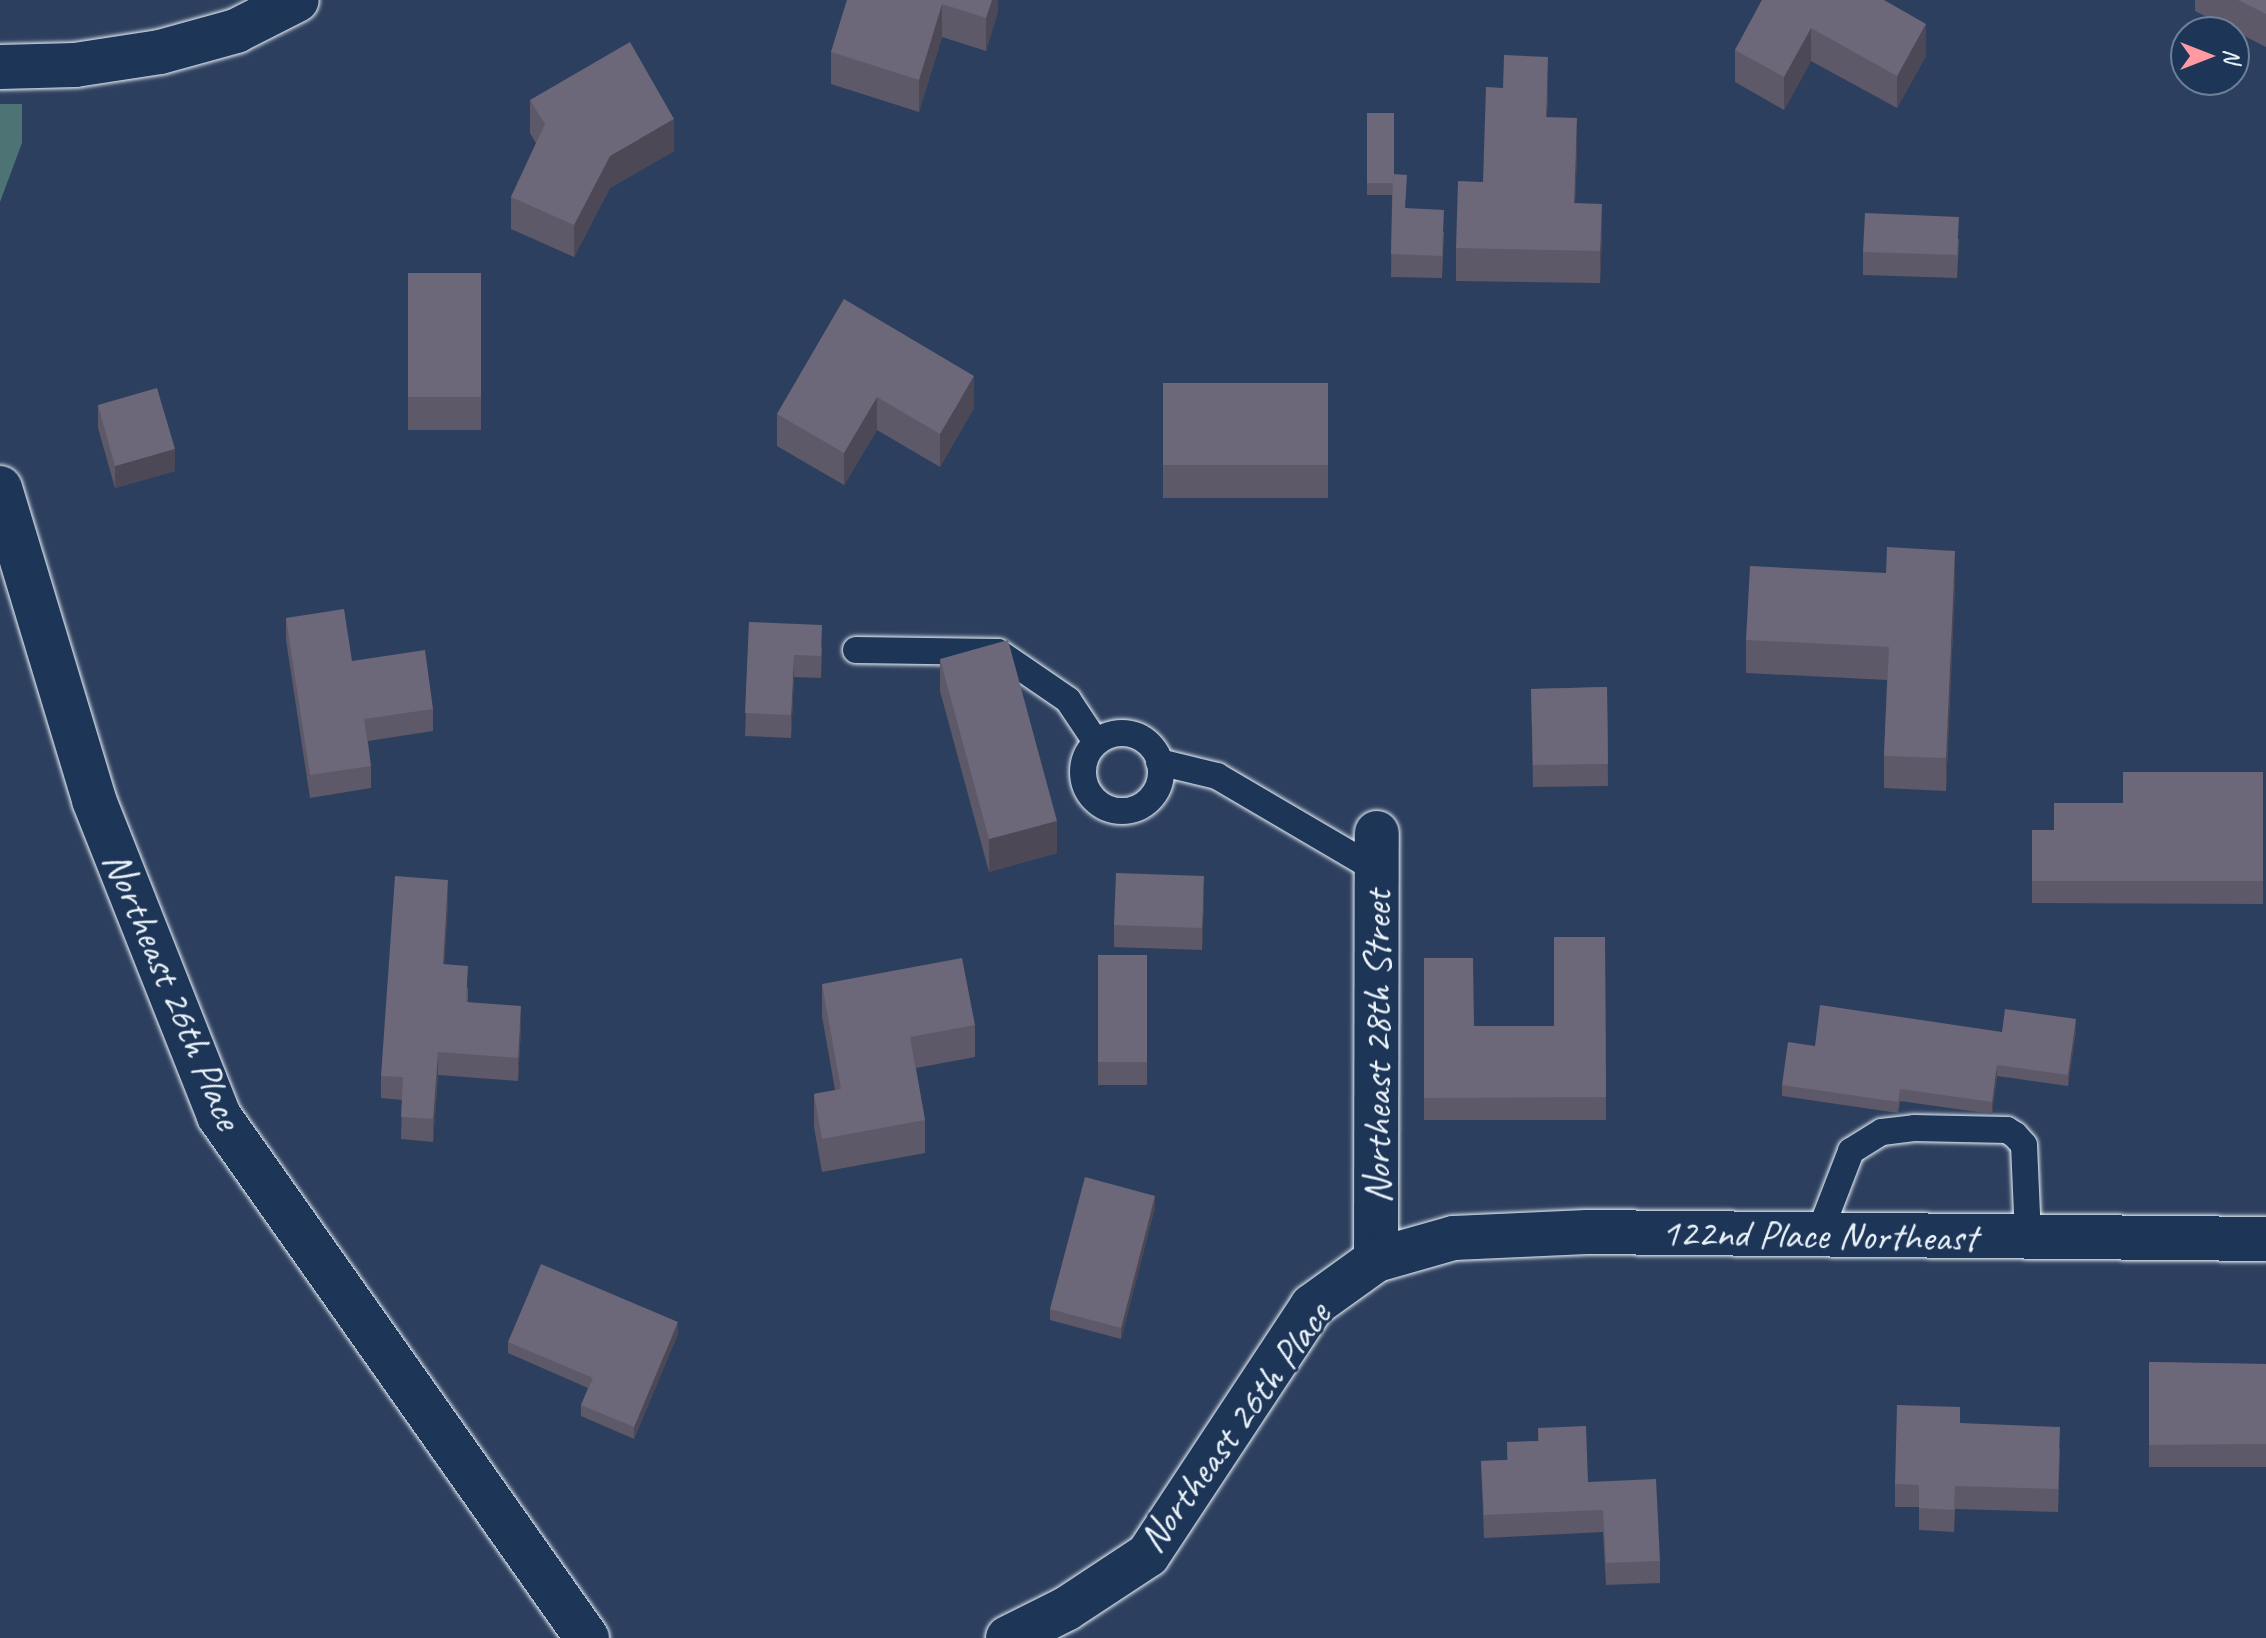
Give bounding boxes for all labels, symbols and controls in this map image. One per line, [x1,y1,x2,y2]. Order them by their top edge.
north arrow [2170,16,2250,96]
text: N [2218,49,2246,63]
street label: Northeast 26th Place [93,844,253,1136]
street label: Northeast 28th Street [1353,890,1401,1204]
street label: 122nd Place Northeast [1660,1208,1978,1262]
street label: Northeast 26th Place [1127,1293,1341,1561]

